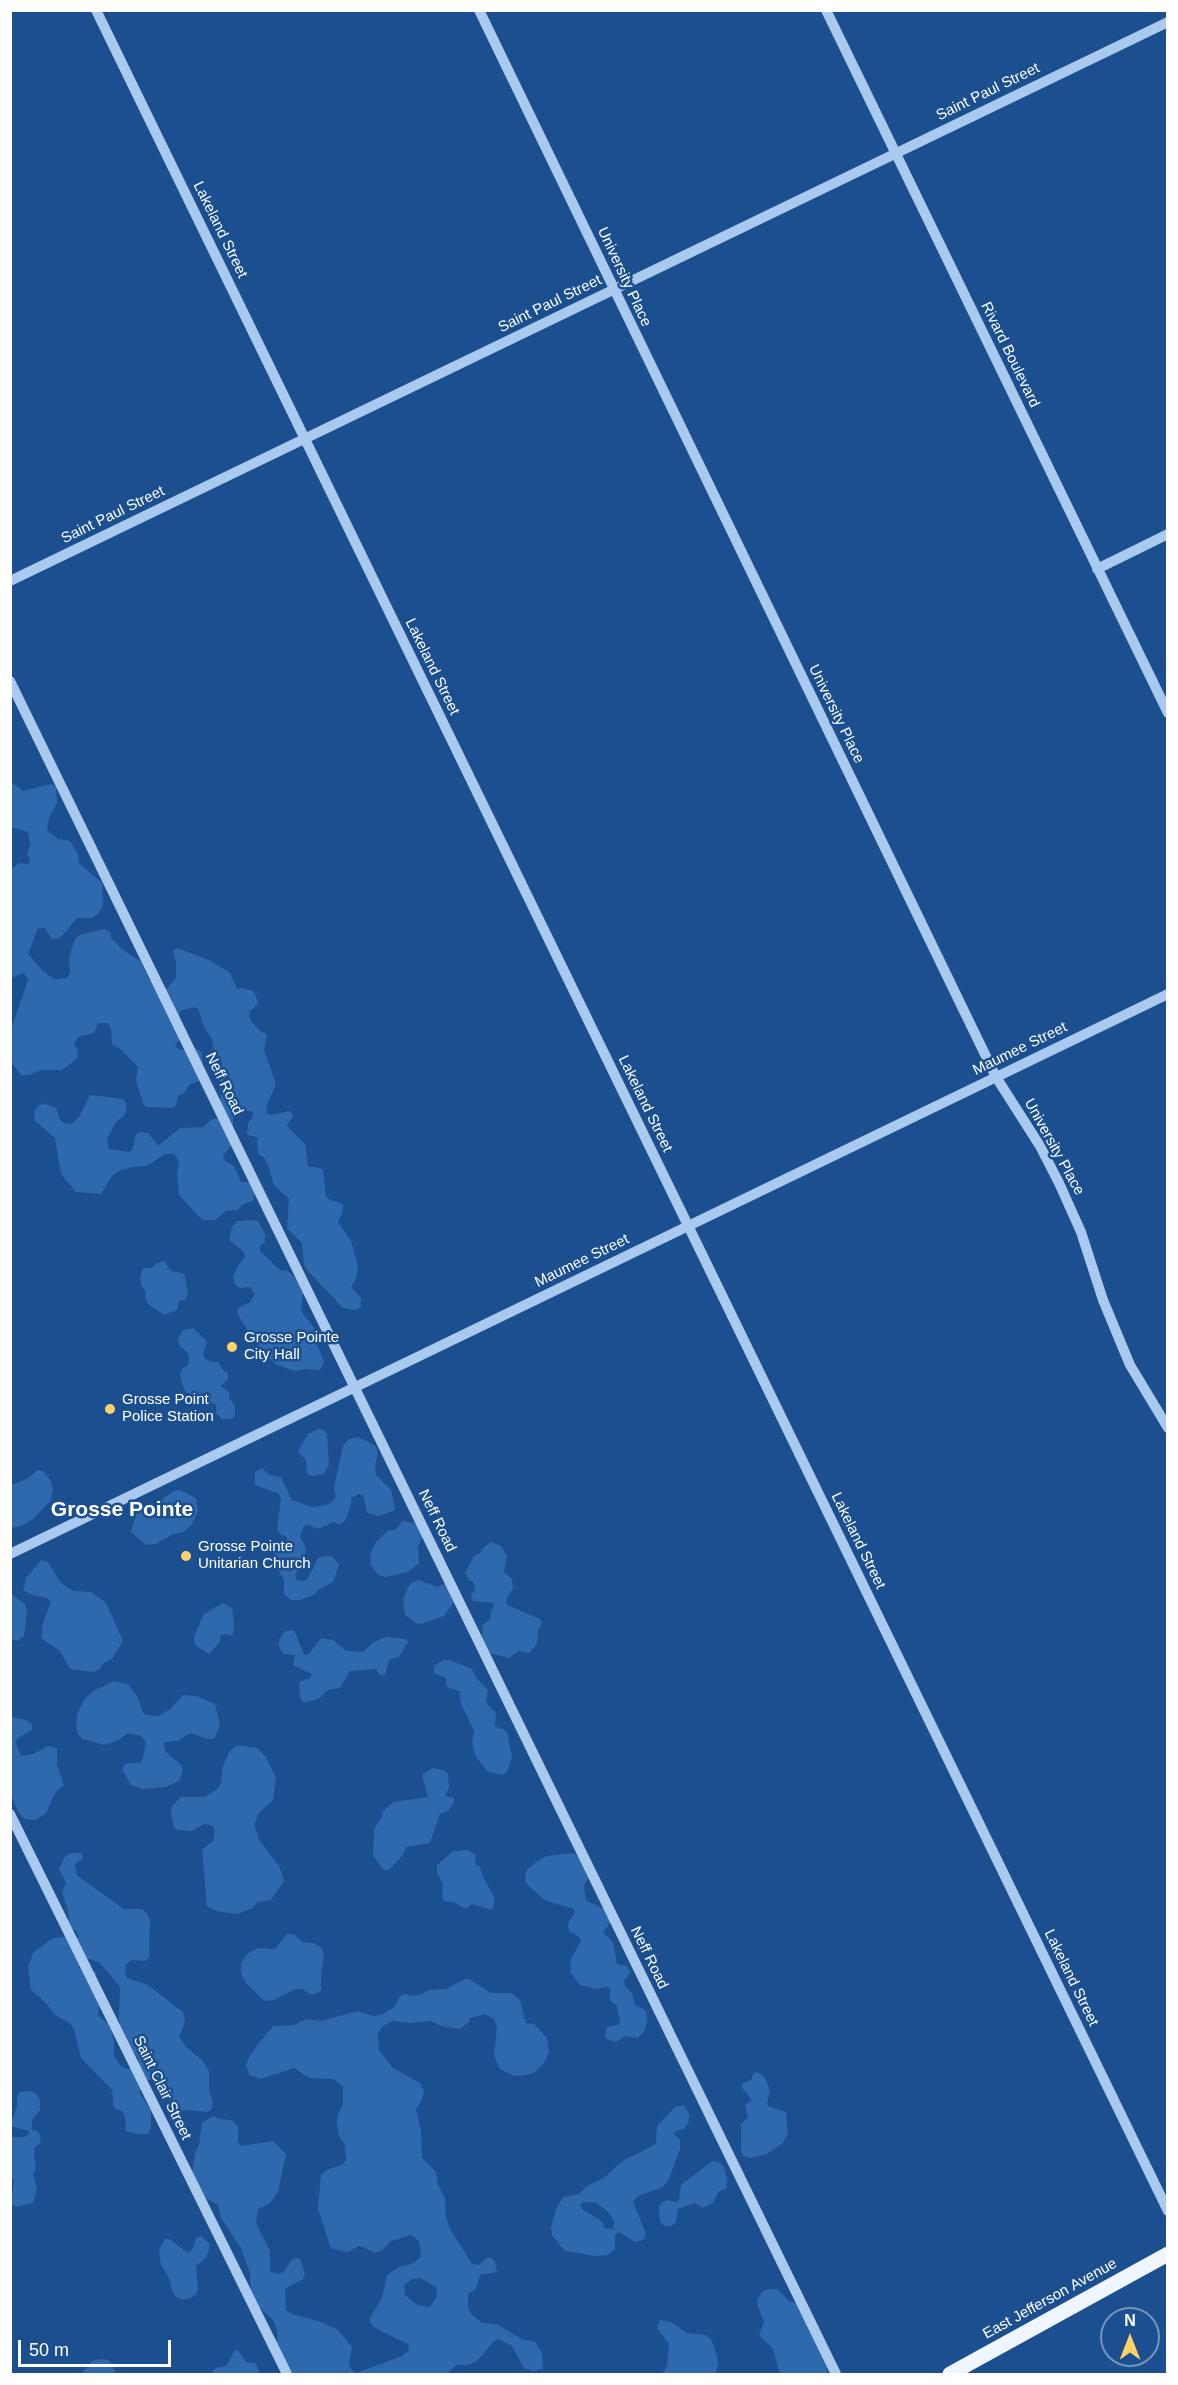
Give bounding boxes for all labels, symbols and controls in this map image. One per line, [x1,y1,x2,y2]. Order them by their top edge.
street label: Saint Paul Street [933,59,1043,125]
street label: Lakeland Street [189,179,251,281]
street label: University Place [593,224,655,330]
street label: Saint Paul Street [495,271,605,337]
street label: Rivard Boulevard [977,299,1043,411]
street label: Saint Paul Street [58,482,168,548]
street label: Lakeland Street [401,616,463,718]
street label: University Place [804,662,868,766]
street label: Maumee Street [970,1018,1070,1080]
street label: Neff Road [201,1050,247,1118]
street label: Lakeland Street [614,1053,676,1155]
street label: University Place [1020,1096,1088,1198]
street label: Maumee Street [532,1230,632,1292]
place label: Grosse Pointe City Hall [244,1329,339,1364]
marker: Grosse Pointe City Hall [225,1340,239,1354]
place label: Grosse Point Police Station [122,1391,214,1426]
marker: Grosse Point Police Station [103,1402,117,1416]
street label: Neff Road [414,1487,460,1555]
street label: Lakeland Street [827,1490,889,1592]
district label: Grosse Pointe [51,1497,193,1523]
place label: Grosse Pointe Unitarian Church [198,1538,311,1573]
marker: Grosse Pointe Unitarian Church [179,1549,193,1563]
street label: Neff Road [626,1924,672,1992]
street label: Lakeland Street [1040,1927,1102,2029]
street label: Saint Clair Street [129,2033,195,2143]
street label: East Jefferson Avenue [980,2255,1120,2343]
north arrow [1100,2307,1160,2367]
text: N [1124,2312,1136,2329]
scale bar [21,2328,174,2366]
text: 50 m [29,2340,69,2360]

